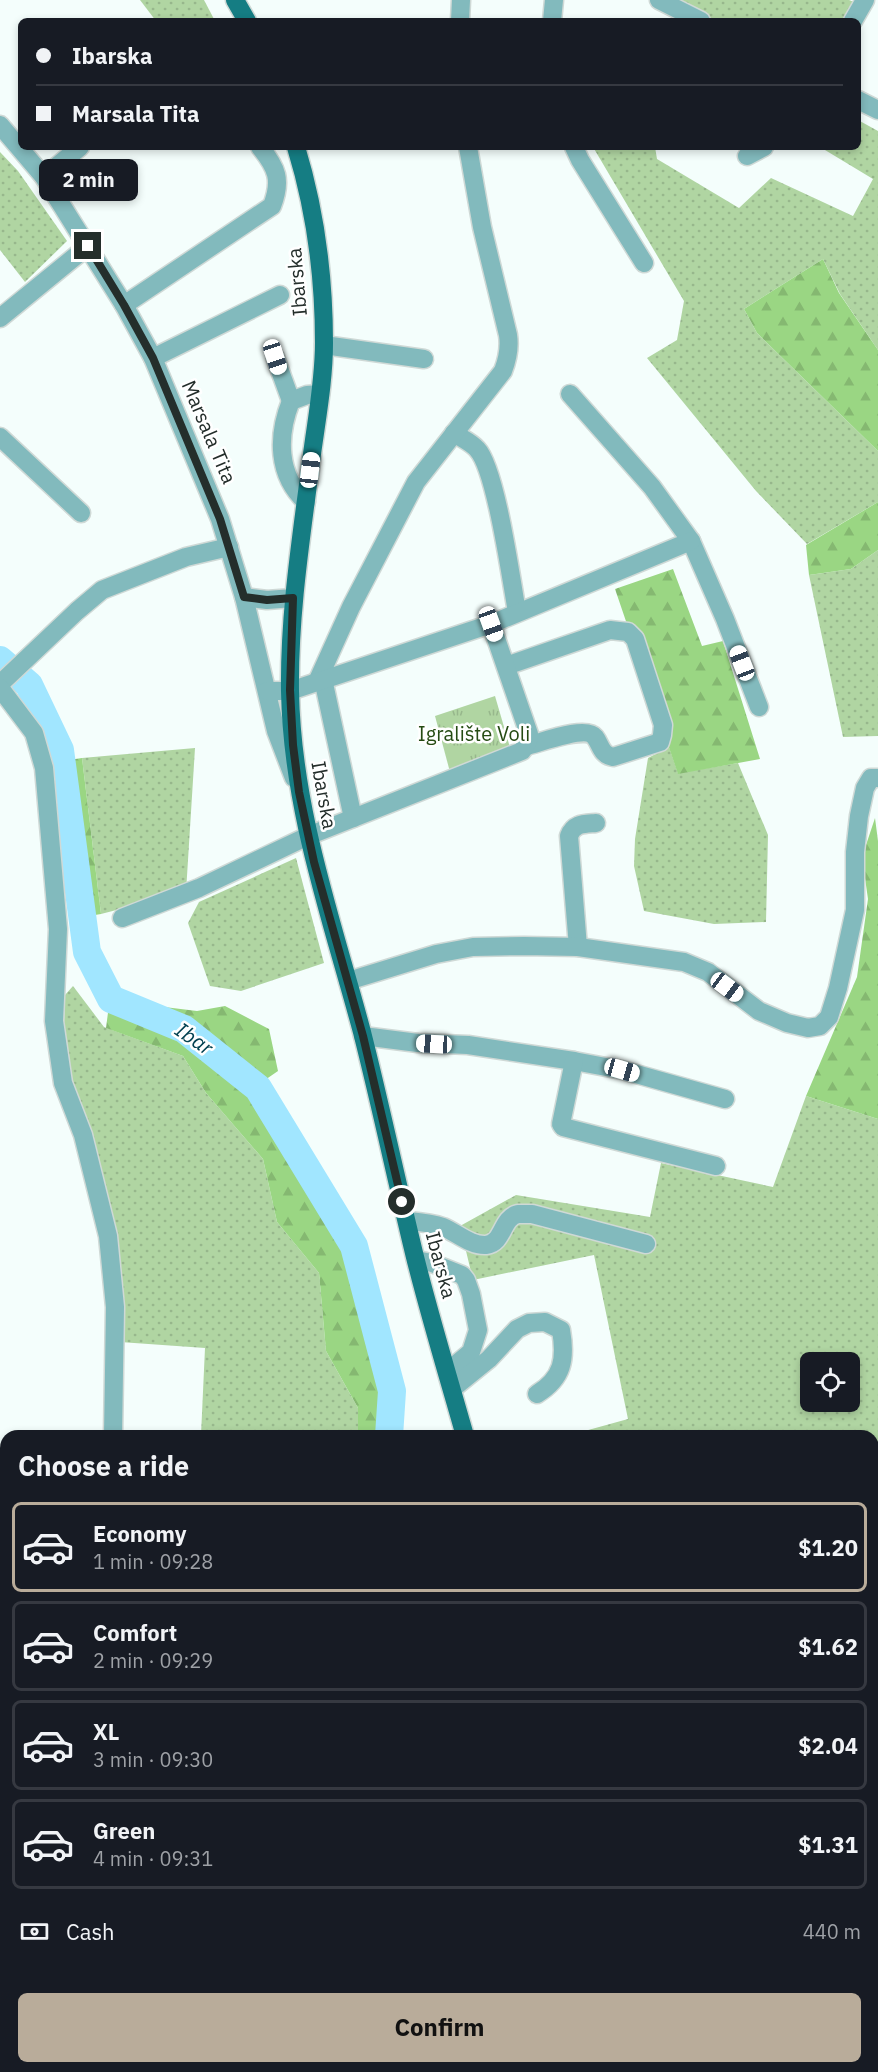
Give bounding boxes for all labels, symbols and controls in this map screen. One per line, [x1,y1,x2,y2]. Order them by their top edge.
text: Ibarska [72,41,153,70]
text: Marsala Tita [72,99,200,128]
callout: 2 min [38,159,138,201]
text: 2 min [62,166,115,193]
route end [74,232,101,259]
street label: Ibarska [280,246,313,317]
car [261,337,289,377]
street label: Marsala Tita [176,376,243,488]
car [299,451,321,489]
car [476,604,506,644]
car [727,643,757,683]
park label: Igralište Voli [418,720,530,747]
street label: Ibarska [305,759,344,831]
car [707,969,747,1005]
water label: Ibar [170,1015,220,1062]
car [416,1034,452,1054]
car [602,1056,642,1084]
route start [388,1188,415,1215]
street label: Ibarska [420,1228,463,1302]
map controls [800,1352,860,1412]
button: locate [800,1352,860,1412]
text: Choose a ride [18,1448,189,1483]
text: Economy [93,1519,187,1548]
icon: car [21,1520,75,1574]
text: $1.20 [798,1533,858,1562]
text: 1 min · 09:28 [93,1548,213,1575]
text: Comfort [93,1618,177,1647]
icon: car [21,1619,75,1673]
text: $1.62 [798,1632,858,1661]
text: 2 min · 09:29 [93,1647,213,1674]
text: XL [93,1717,119,1746]
icon: car [21,1718,75,1772]
text: $2.04 [798,1731,858,1760]
text: 3 min · 09:30 [93,1746,213,1773]
text: Green [93,1816,155,1845]
icon: car [21,1817,75,1871]
text: $1.31 [798,1830,858,1859]
text: 4 min · 09:31 [93,1845,213,1872]
icon: cash [18,1915,51,1948]
text: Cash [66,1917,115,1946]
text: 440 m [803,1918,861,1945]
button: Confirm [18,1993,861,2062]

